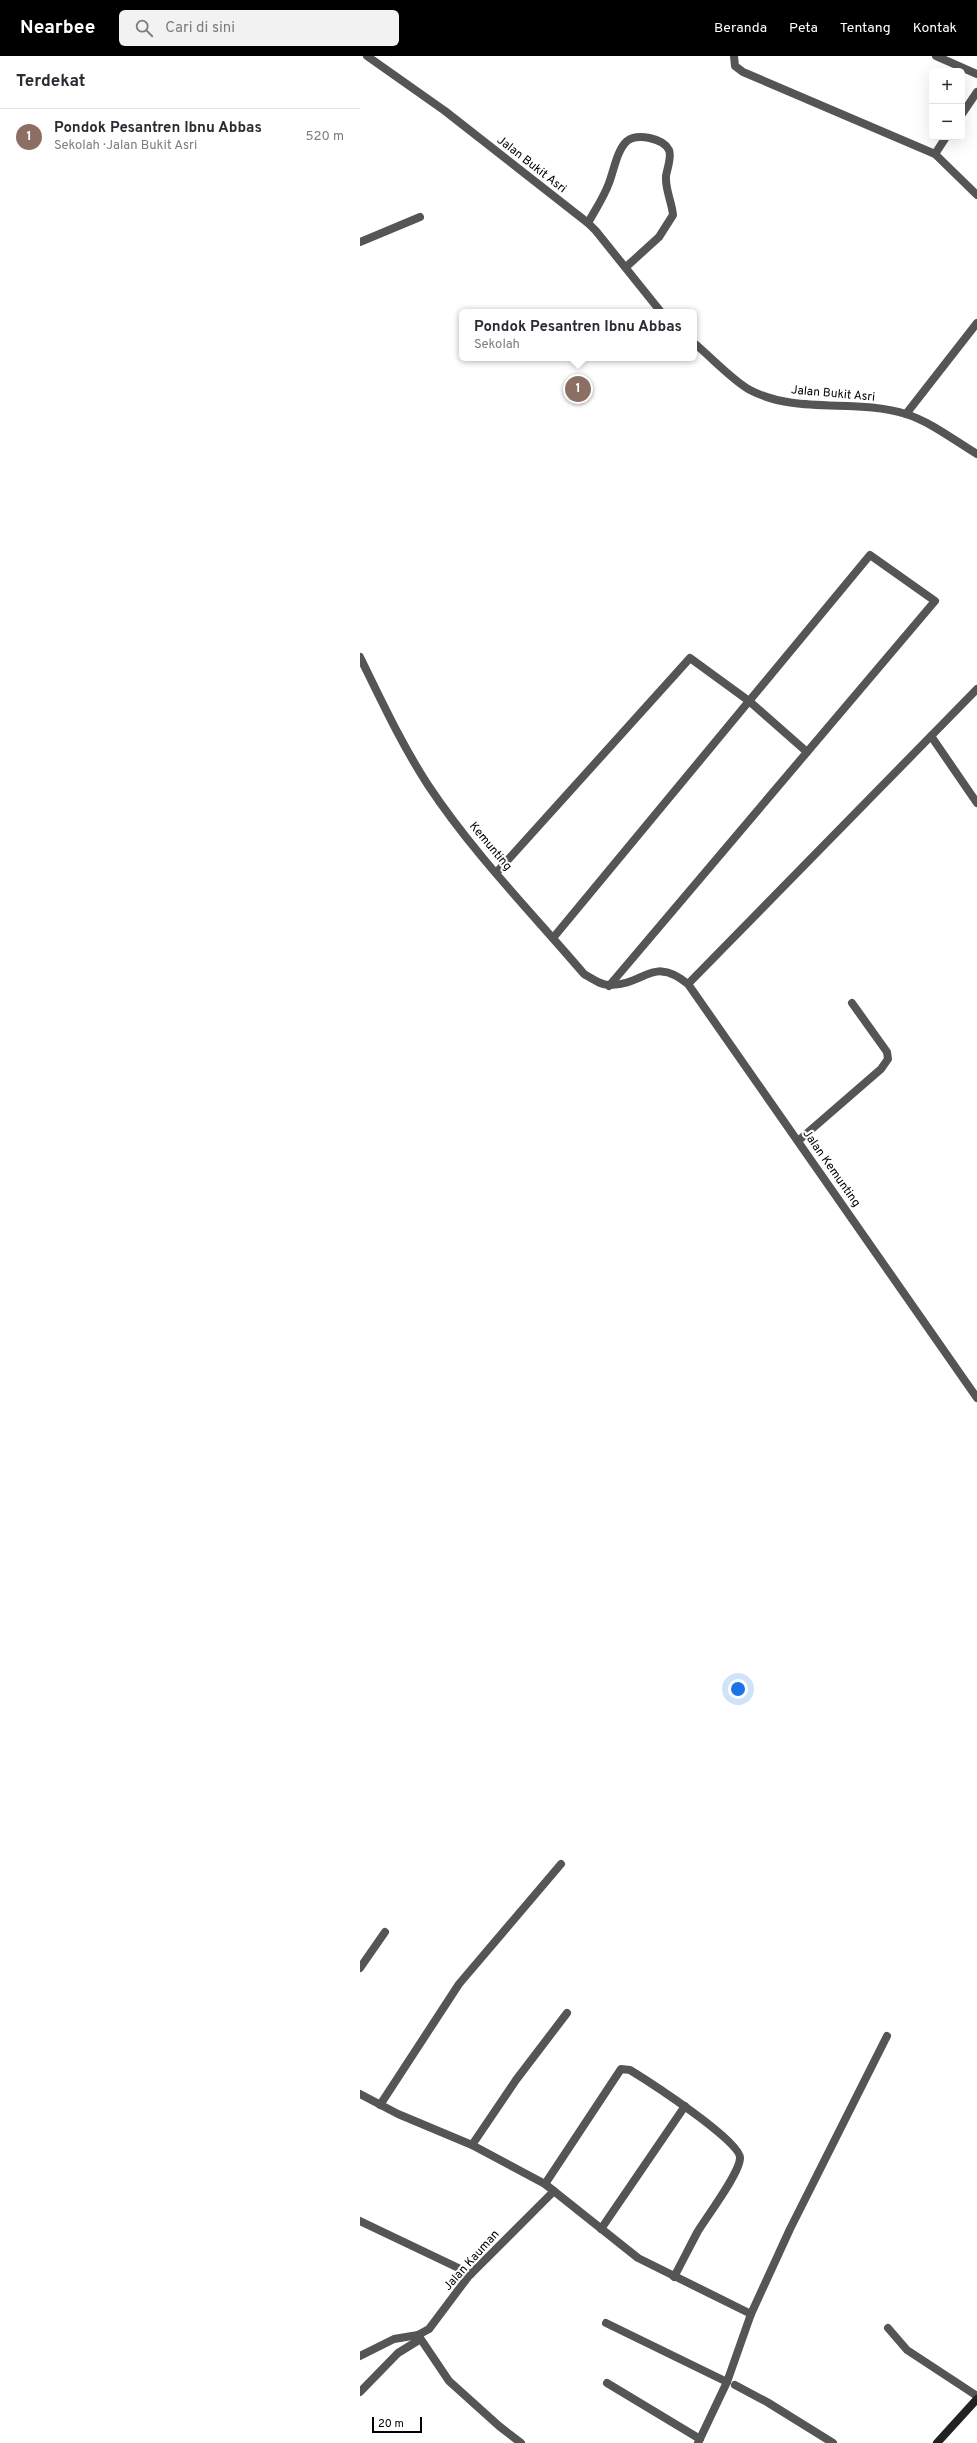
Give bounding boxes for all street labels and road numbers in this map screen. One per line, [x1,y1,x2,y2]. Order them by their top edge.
street label: Jalan Bukit Asri [493,133,570,197]
street label: Jalan Bukit Asri [790,382,876,406]
street label: Kemunting [465,819,515,874]
street label: Jalan Kemunting [799,1127,864,1210]
street label: Jalan Kauman [440,2227,503,2294]

